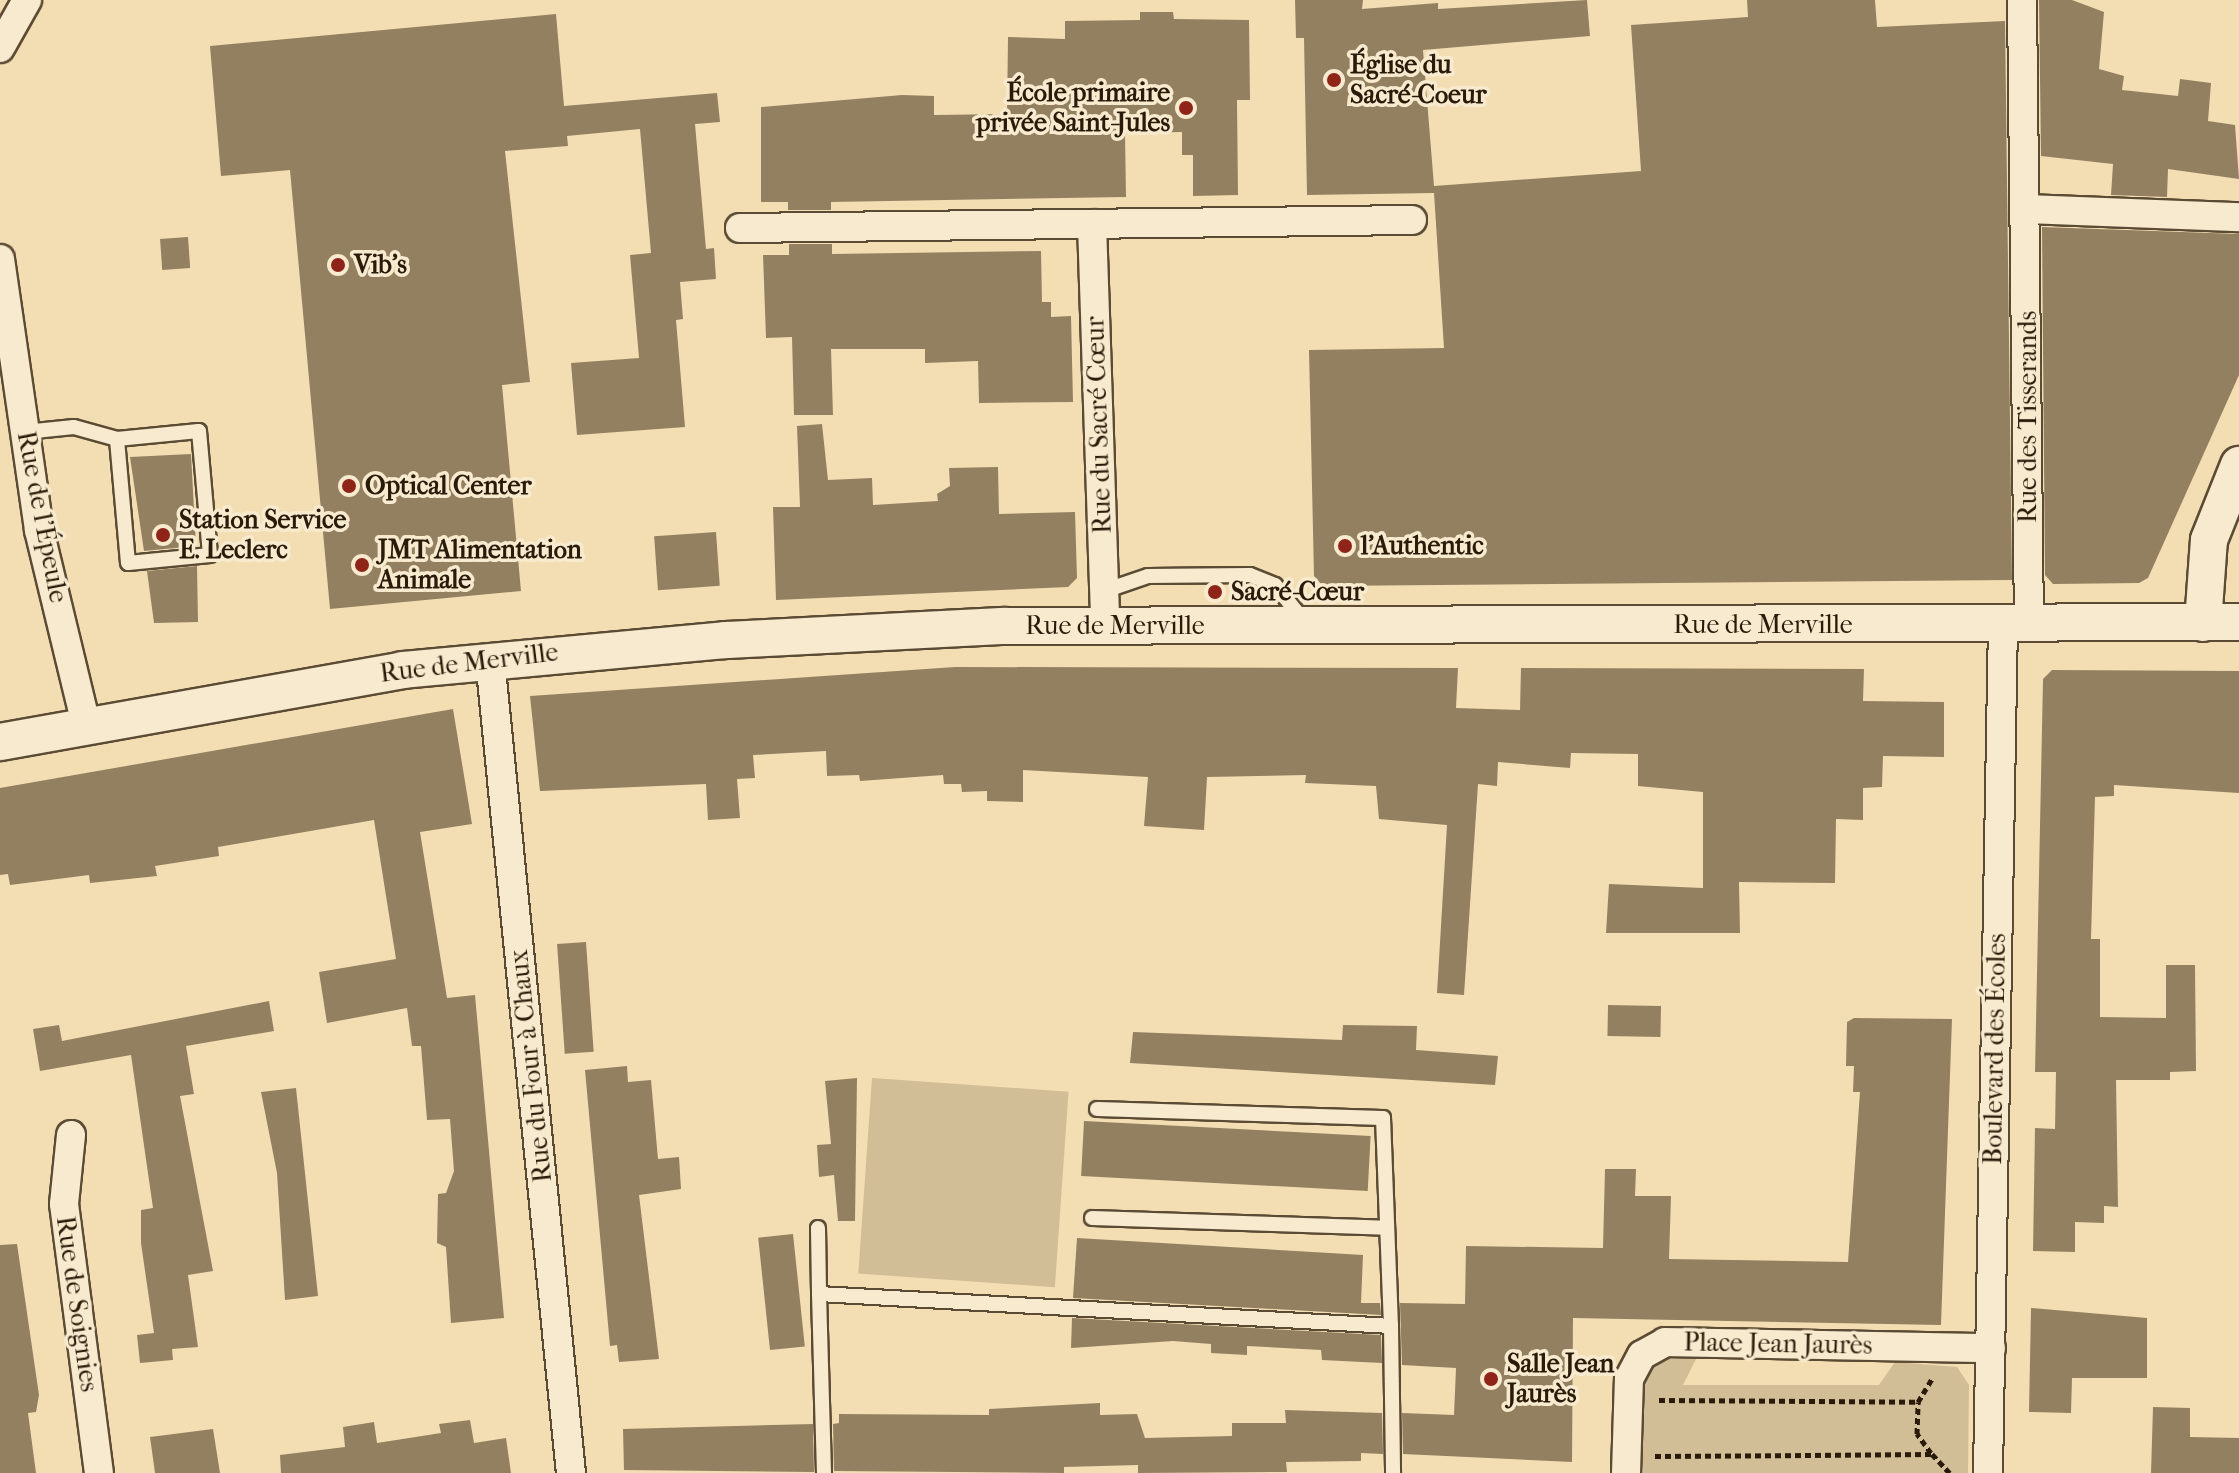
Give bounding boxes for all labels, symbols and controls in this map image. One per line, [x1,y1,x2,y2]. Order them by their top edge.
place label: Église du Sacré-Coeur [1350,49,1487,110]
marker: Église du Sacré-Coeur [1325,71,1343,89]
place label: École primaire privée Saint-Jules [976,77,1170,138]
marker: École primaire privée Saint-Jules [1177,99,1195,117]
place label: Vib's [354,249,407,281]
marker: Vib's [329,256,347,274]
street label: Rue des Tisserands [2012,311,2044,523]
street label: Rue du Sacré Cœur [1080,316,1118,534]
street label: Rue de l'Épeule [10,429,74,605]
place label: Optical Center [365,470,532,502]
marker: Optical Center [340,477,358,495]
place label: Station Service E. Leclerc [179,504,346,566]
marker: Station Service E. Leclerc [154,526,172,544]
place label: l’Authentic [1361,530,1484,562]
place label: JMT Alimentation Animale [378,534,582,596]
marker: l’Authentic [1336,537,1354,555]
marker: JMT Alimentation Animale [353,556,371,574]
place label: Sacré-Cœur [1231,576,1364,608]
marker: Sacré-Cœur [1206,583,1224,601]
street label: Rue de Merville [1673,609,1853,641]
street label: Rue de Merville [1025,610,1205,642]
street label: Rue de Merville [378,637,560,689]
street label: Boulevard des Écoles [1977,933,2013,1165]
street label: Rue du Four à Chaux [503,948,559,1184]
street label: Rue de Soignies [49,1214,105,1394]
street label: Place Jean Jaurès [1683,1327,1873,1361]
place label: Salle Jean Jaurès [1507,1348,1614,1410]
marker: Salle Jean Jaurès [1482,1370,1500,1388]

